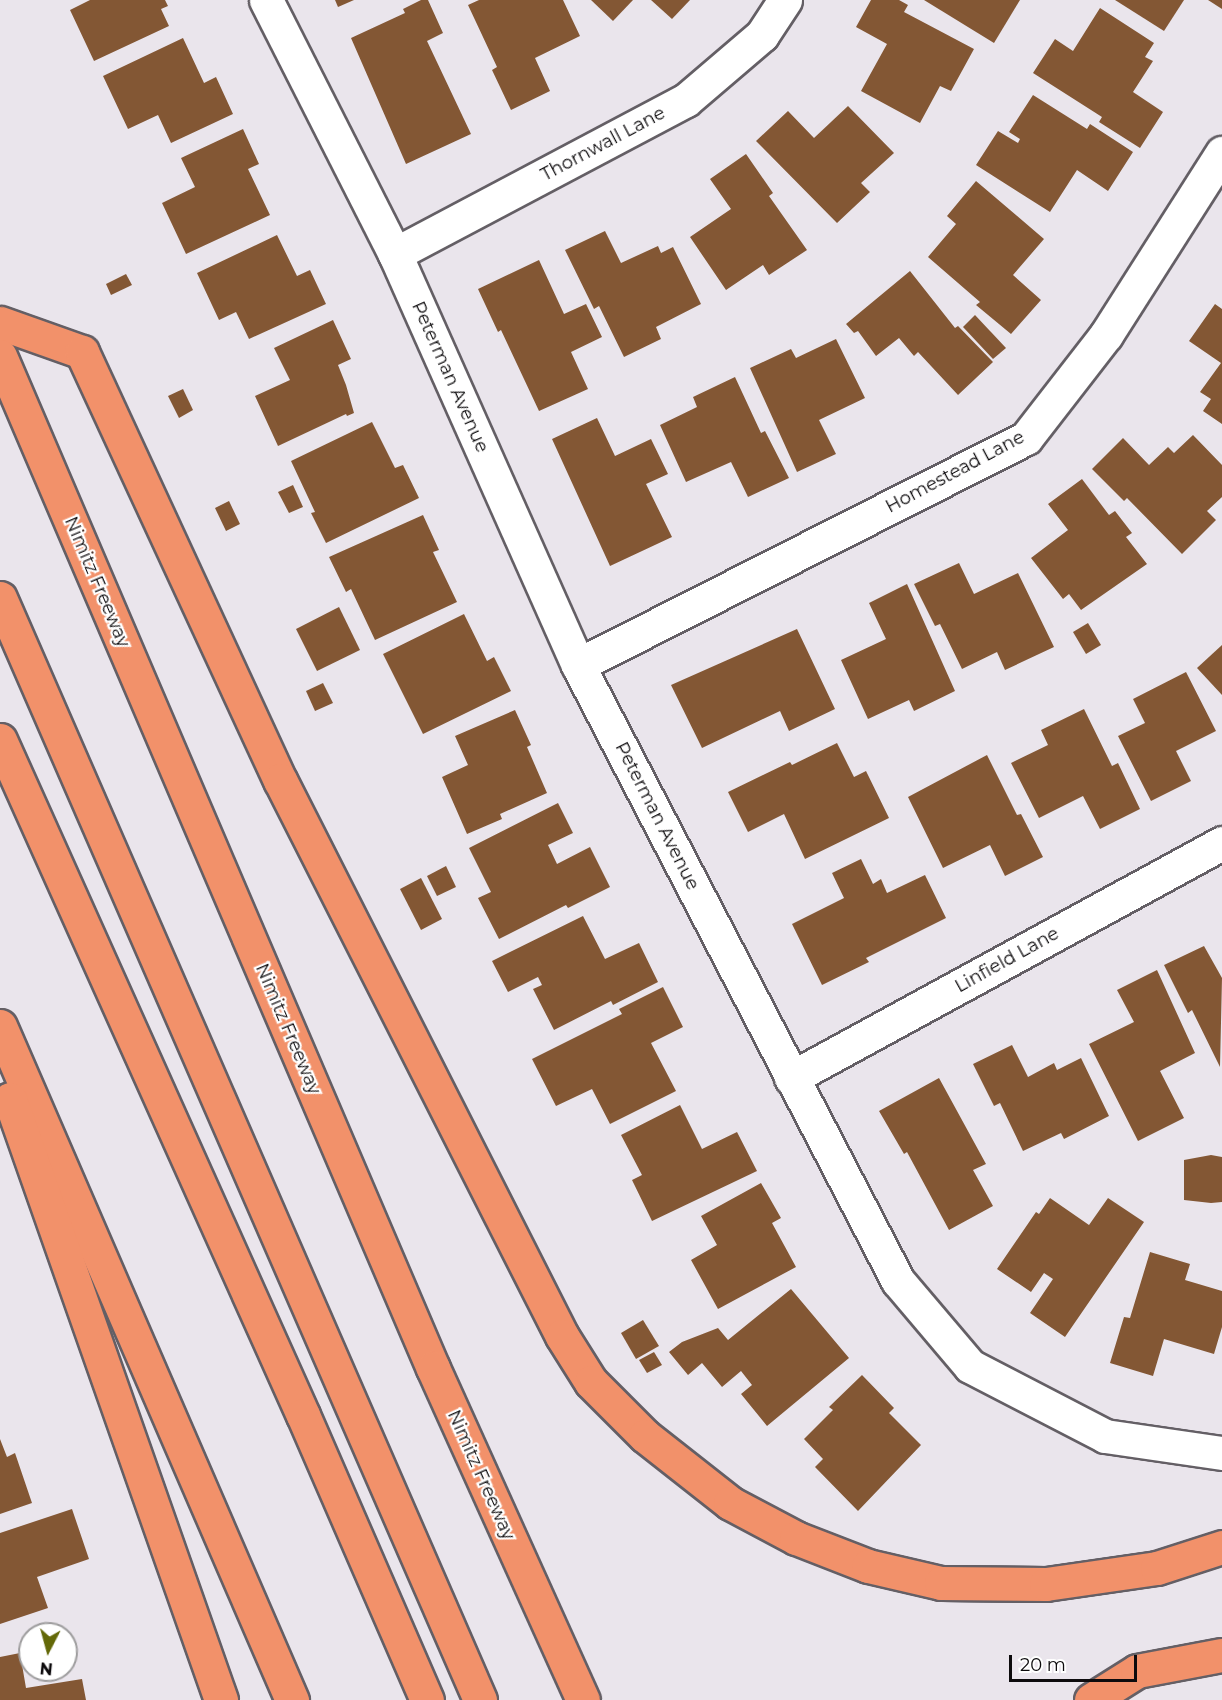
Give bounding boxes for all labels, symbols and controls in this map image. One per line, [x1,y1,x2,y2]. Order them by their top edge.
street label: Thornwall Lane [537,102,669,186]
street label: Peterman Avenue [407,298,493,456]
street label: Homestead Lane [882,426,1028,518]
street label: Nimitz Freeway [60,513,134,651]
street label: Peterman Avenue [610,738,704,894]
street label: Linfield Lane [951,923,1063,997]
street label: Nimitz Freeway [251,960,325,1098]
street label: Nimitz Freeway [443,1407,519,1543]
north arrow [18,1622,78,1682]
scale bar [1012,1643,1140,1681]
text: 20 m [1020,1654,1066,1676]
text: N [39,1658,54,1679]

